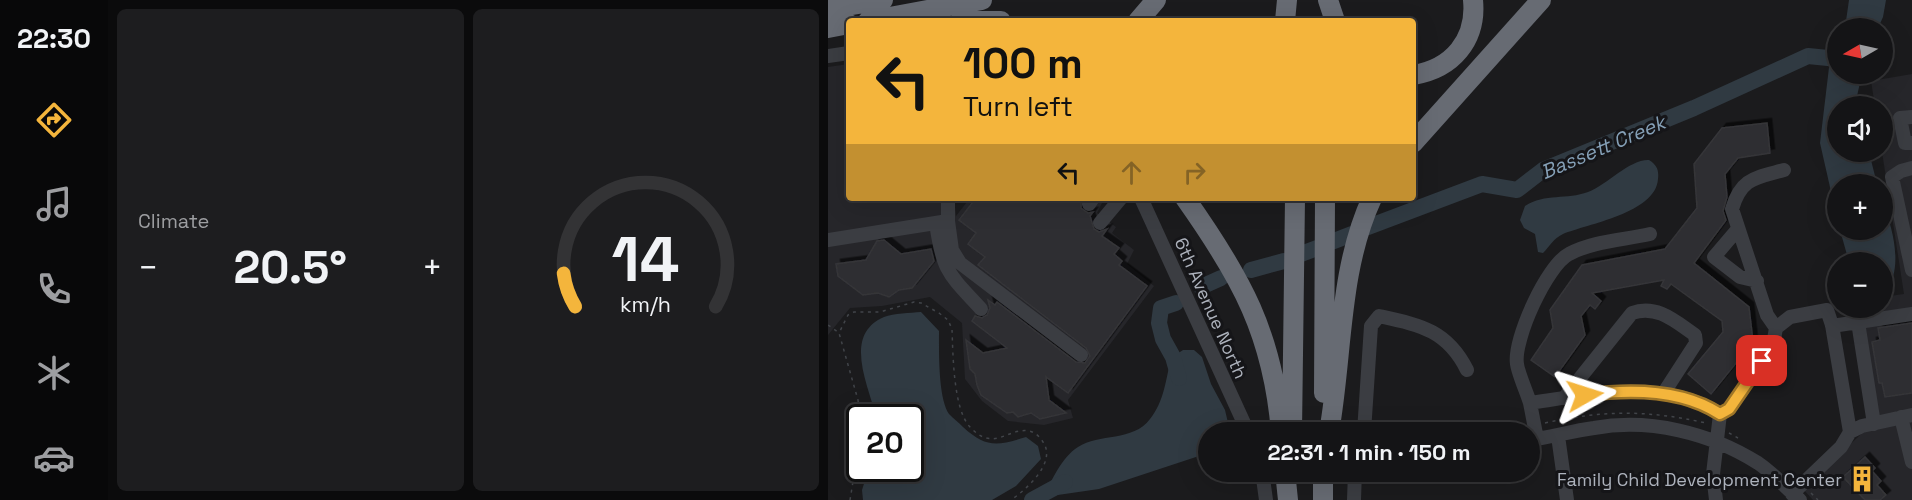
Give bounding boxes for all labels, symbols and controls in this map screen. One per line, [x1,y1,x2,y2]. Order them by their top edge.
north arrow [1827,18,1893,84]
map controls [1827,18,1893,318]
text: 22:30 [17,21,91,56]
text: 100 m [963,37,1083,90]
icon: left [864,42,942,120]
text: Turn left [963,89,1073,124]
button: sound [1827,96,1893,162]
icon: directions [33,99,75,141]
water label: Bassett Creek [1537,108,1671,185]
icon: left [1052,156,1085,189]
icon: ahead [1115,156,1148,189]
icon: right [1178,156,1211,189]
button: + [1827,174,1893,240]
icon: music [33,183,75,225]
text: Climate [138,208,209,234]
text: 14 [612,220,680,299]
street label: 6th Avenue North [1170,234,1252,382]
text: 20.5° [234,239,347,296]
text: − [138,247,158,289]
text: + [422,247,443,289]
button: − [1827,252,1893,318]
icon: phone [33,268,75,310]
text: km/h [620,291,671,318]
pin [1736,335,1787,386]
icon: arrive [1745,344,1778,377]
icon: climate [33,352,75,394]
position arrow [1553,363,1617,427]
speed limit sign: 20 [846,404,924,482]
icon: car [33,437,75,479]
text: 22:31 · 1 min · 150 m [1267,438,1471,466]
building icon: Family Child Development Center [1847,464,1877,494]
place label: Family Child Development Center [1557,468,1842,491]

